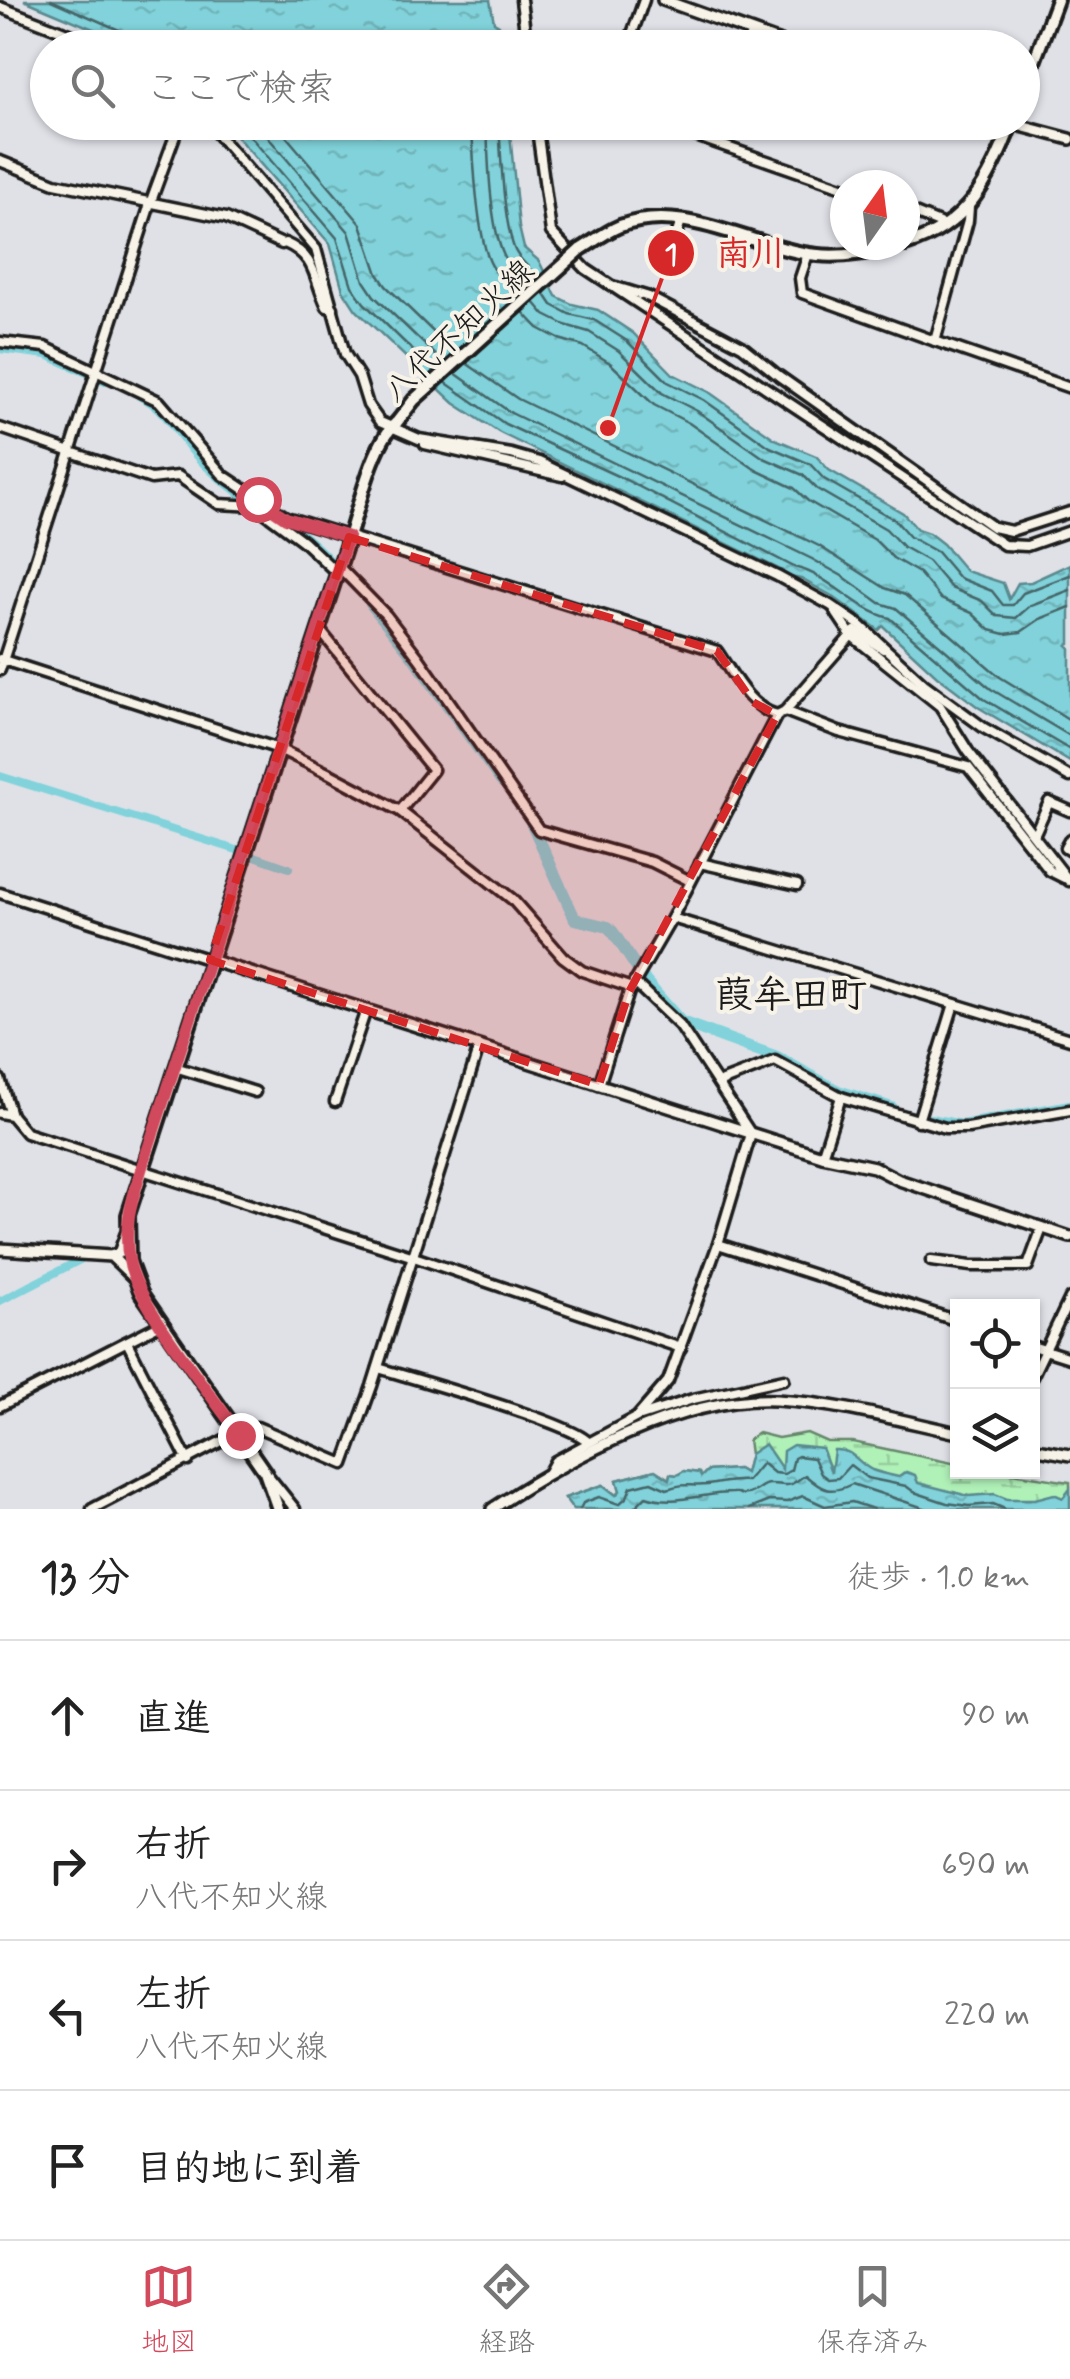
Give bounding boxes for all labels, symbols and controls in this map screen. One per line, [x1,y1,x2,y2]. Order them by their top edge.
search box [30,30,1040,140]
icon: search [65,58,120,113]
text: ここで検索 [145,65,335,114]
north arrow [830,170,920,260]
callout: 南川 [646,221,806,286]
text: 南川 [716,232,786,278]
text: 1 [664,236,678,275]
street label: 八代不知火線 [375,251,544,412]
route start [236,477,282,523]
district label: 葭牟田町 [715,972,867,1021]
map controls [950,1299,1040,1479]
button: locate [950,1299,1040,1389]
button: layers [950,1389,1040,1479]
route end [218,1413,264,1459]
text: 13 分 [40,1552,130,1607]
text: 徒歩 · 1.0 km [847,1557,1030,1599]
icon: ahead [40,1688,95,1743]
text: 90 m [962,1694,1030,1736]
text: 直進 [135,1695,211,1744]
text: 右折 [135,1821,211,1870]
icon: right [40,1838,95,1893]
text: 690 m [941,1844,1030,1886]
text: 八代不知火線 [135,1877,327,1919]
text: 左折 [135,1971,211,2020]
icon: left [40,1988,95,2043]
text: 220 m [944,1994,1030,2036]
text: 八代不知火線 [135,2027,327,2069]
icon: arrive [40,2138,95,2193]
text: 目的地に到着 [135,2145,363,2194]
tab: 地図 [141,2259,197,2362]
tab: 経路 [479,2259,535,2362]
tab: 保存済み [817,2259,929,2362]

